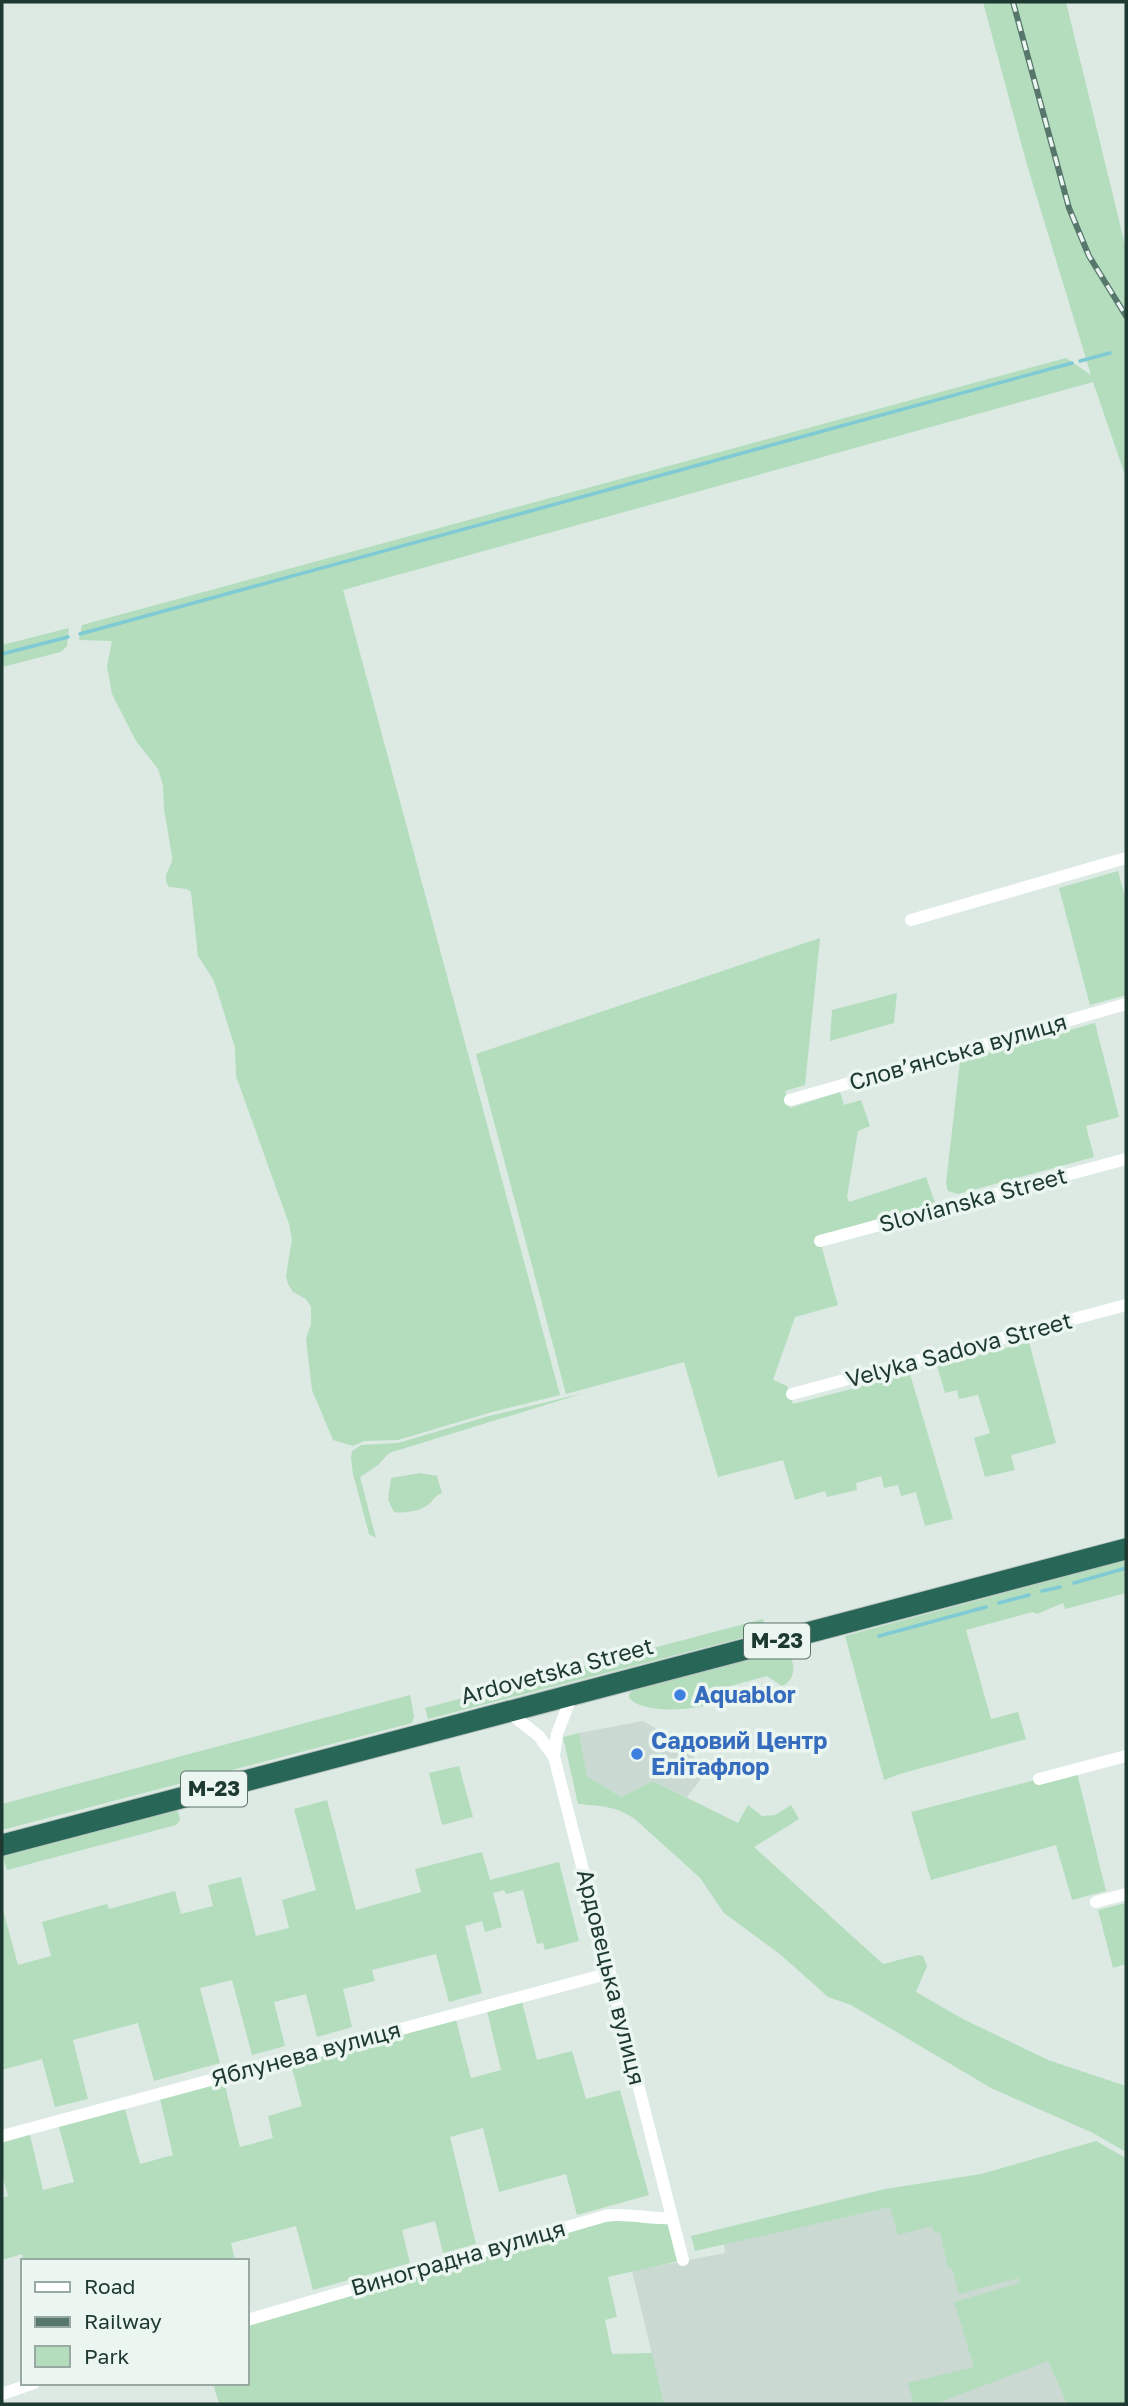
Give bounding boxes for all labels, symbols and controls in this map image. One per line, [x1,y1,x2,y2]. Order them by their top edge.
street label: Словʼянська вулиця [846,1007,1070,1096]
street label: Slovianska Street [876,1161,1070,1238]
street label: Velyka Sadova Street [843,1305,1075,1393]
road number: М-23 [744,1624,810,1658]
street label: Ardovetska Street [457,1631,656,1709]
place label: Aquablor [694,1680,796,1708]
marker: Aquablor [672,1687,688,1703]
place label: Садовий Центр Елітафлор [651,1726,827,1780]
marker: Садовий Центр Елітафлор [629,1746,645,1762]
road number: М-23 [181,1772,247,1806]
street label: Ардовецька вулиця [572,1866,652,2088]
street label: Яблунева вулиця [208,2014,403,2092]
street label: Виноградна вулиця [347,2213,568,2301]
legend [21,2259,248,2385]
text: Road [84,2273,135,2299]
text: Railway [84,2308,162,2334]
text: Park [84,2343,130,2369]

